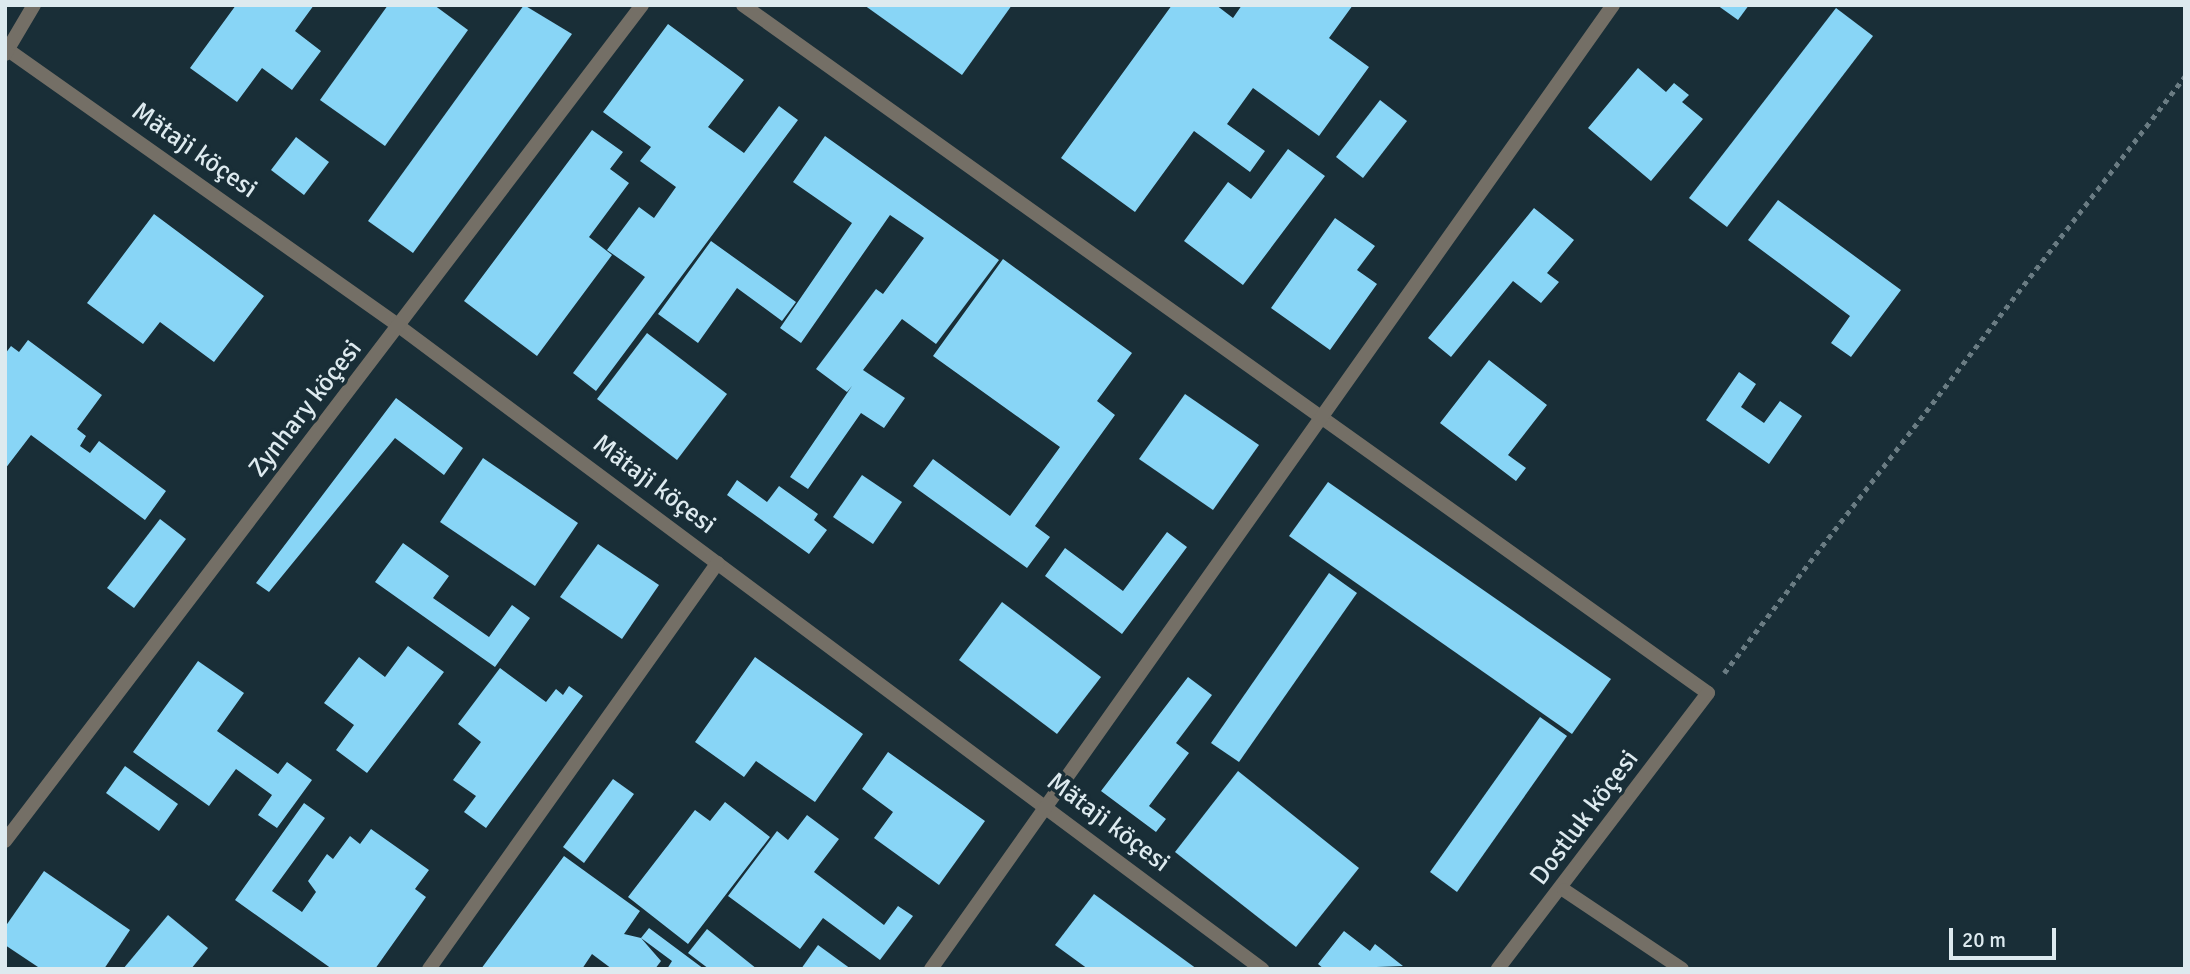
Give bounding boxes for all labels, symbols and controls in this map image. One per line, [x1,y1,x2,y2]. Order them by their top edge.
street label: Mätaji köçesi [125,96,263,206]
street label: Zynhary köçesi [243,334,369,484]
street label: Mätaji köçesi [586,429,722,541]
street label: Dostluk köçesi [1524,744,1646,892]
street label: Mätaji köçesi [1040,767,1176,879]
scale bar [1952,914,2059,958]
text: 20 m [1962,927,2006,953]

